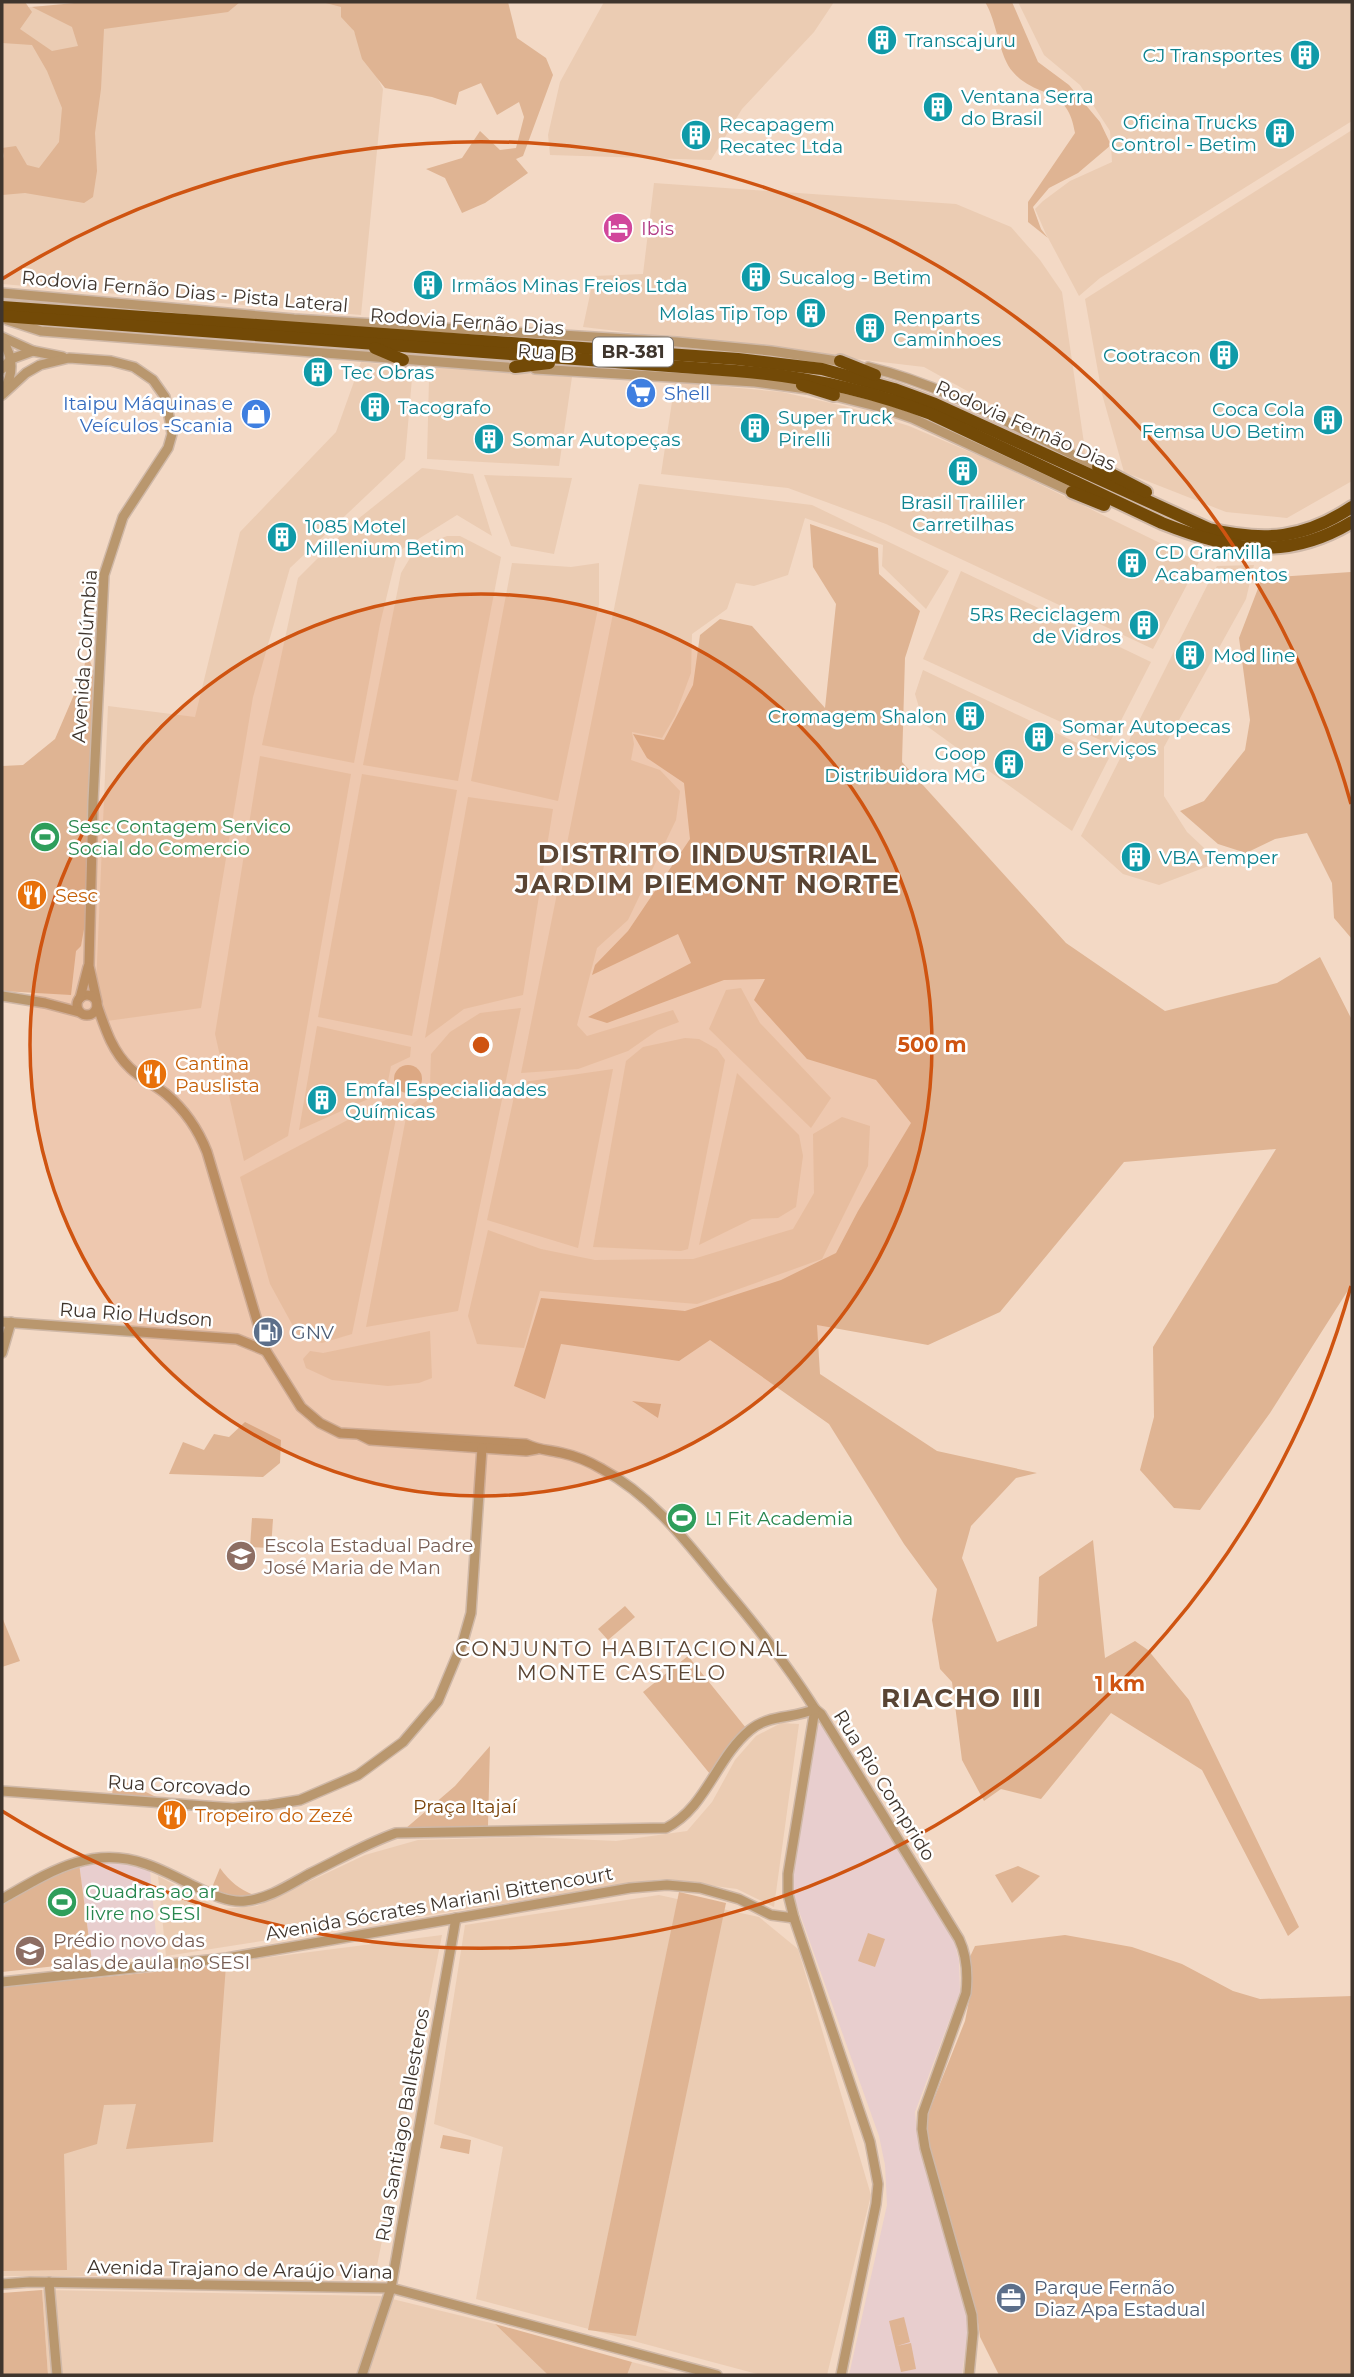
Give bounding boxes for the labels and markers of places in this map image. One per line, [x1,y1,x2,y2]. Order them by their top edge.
building icon: Transcajuru [865,23,899,57]
place label: Transcajuru [905,29,1016,52]
building icon: CJ Transportes [1288,38,1322,72]
place label: CJ Transportes [1142,44,1282,67]
place label: Ventana Serra do Brasil [961,85,1094,130]
building icon: Ventana Serra do Brasil [921,90,955,124]
place label: Oficina Trucks Control - Betim [1111,111,1257,156]
place label: Recapagem Recatec Ltda [719,113,843,158]
building icon: Oficina Trucks Control - Betim [1263,116,1297,150]
building icon: Recapagem Recatec Ltda [679,118,713,152]
hotel icon: Ibis [601,211,635,245]
place label: Ibis [641,217,674,240]
building icon: Sucalog - Betim [739,260,773,294]
place label: Sucalog - Betim [779,266,931,289]
building icon: Irmãos Minas Freios Ltda [411,268,445,302]
place label: Irmãos Minas Freios Ltda [451,274,688,297]
building icon: Molas Tip Top [794,296,828,330]
place label: Molas Tip Top [659,302,788,325]
place label: Renparts Caminhoes [893,306,1001,351]
building icon: Renparts Caminhoes [853,311,887,345]
building icon: Cootracon [1207,338,1241,372]
place label: Cootracon [1103,344,1201,367]
building icon: Tec Obras [301,355,335,389]
place label: Tec Obras [341,361,434,384]
supermarket icon: Shell [624,376,658,410]
place label: Shell [664,382,710,405]
building icon: Tacografo [358,390,392,424]
place label: Itaipu Máquinas e Veículos -Scania [63,392,233,437]
place label: Tacografo [398,396,491,419]
shop icon: Itaipu Máquinas e Veículos -Scania [239,397,273,431]
place label: Coca Cola Femsa UO Betim [1141,398,1305,443]
building icon: Coca Cola Femsa UO Betim [1311,403,1345,437]
place label: Super Truck Pirelli [778,406,893,451]
building icon: Super Truck Pirelli [738,411,772,445]
building icon: Somar Autopeças [472,422,506,456]
place label: Somar Autopeças [512,428,681,451]
building icon: Brasil Traililer Carretilhas [946,454,980,488]
place label: Brasil Traililer Carretilhas [900,491,1026,536]
place label: 1085 Motel Millenium Betim [305,515,465,560]
building icon: 1085 Motel Millenium Betim [265,520,299,554]
place label: CD Granvilla Acabamentos [1155,541,1287,586]
building icon: CD Granvilla Acabamentos [1115,546,1149,580]
place label: 5Rs Reciclagem de Vidros [970,603,1121,648]
building icon: 5Rs Reciclagem de Vidros [1127,608,1161,642]
building icon: Mod line [1173,638,1207,672]
place label: Mod line [1213,644,1295,667]
building icon: Cromagem Shalon [953,699,987,733]
place label: Cromagem Shalon [768,705,947,728]
place label: Somar Autopecas e Serviços [1062,715,1231,760]
building icon: Somar Autopecas e Serviços [1022,720,1056,754]
place label: Goop Distribuidora MG [824,742,986,787]
building icon: Goop Distribuidora MG [992,747,1026,781]
place label: Sesc Contagem Servico Social do Comercio [68,815,291,860]
sports icon: Sesc Contagem Servico Social do Comercio [28,820,62,854]
building icon: VBA Temper [1119,840,1153,874]
place label: VBA Temper [1159,846,1278,869]
restaurant icon: Sesc [15,878,49,912]
place label: Sesc [55,884,98,907]
centre of rings [469,1033,493,1057]
place label: Cantina Pauslista [175,1052,260,1097]
restaurant icon: Cantina Pauslista [135,1057,169,1091]
place label: Emfal Especialidades Químicas [345,1078,546,1123]
building icon: Emfal Especialidades Químicas [305,1083,339,1117]
fuel station icon: GNV [251,1315,285,1349]
place label: GNV [291,1321,335,1344]
sports icon: L1 Fit Academia [665,1501,699,1535]
place label: L1 Fit Academia [705,1507,853,1530]
place label: Escola Estadual Padre José Maria de Man [263,1534,473,1579]
school or university icon: Escola Estadual Padre José Maria de Man [224,1539,258,1573]
restaurant icon: Tropeiro do Zezé [155,1798,189,1832]
place label: Tropeiro do Zezé [195,1804,353,1827]
place label: Quadras ao ar livre no SESI [85,1880,217,1925]
sports icon: Quadras ao ar livre no SESI [45,1885,79,1919]
place label: Prédio novo das salas de aula no SESI [53,1929,250,1974]
school or university icon: Prédio novo das salas de aula no SESI [13,1934,47,1968]
place label: Parque Fernão Diaz Apa Estadual [1034,2276,1206,2321]
office icon: Parque Fernão Diaz Apa Estadual [994,2281,1028,2315]

